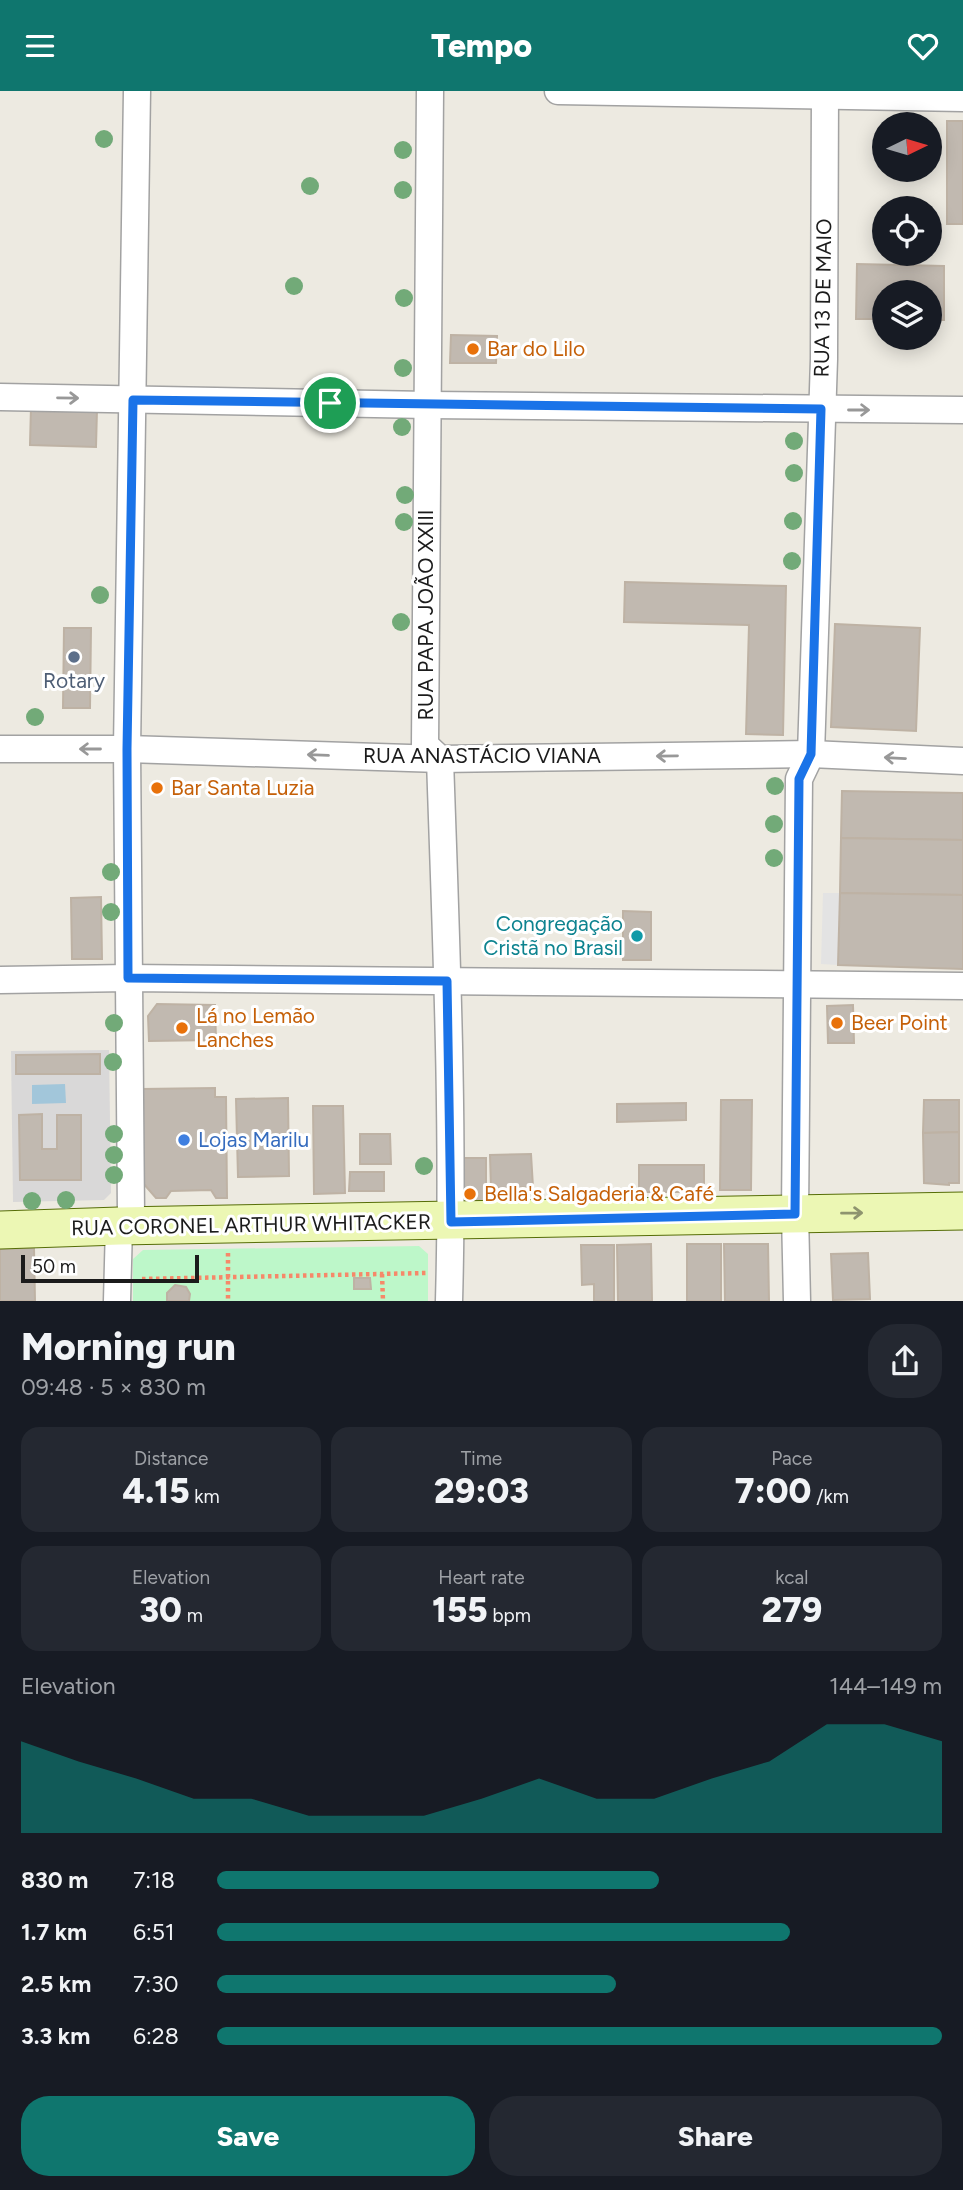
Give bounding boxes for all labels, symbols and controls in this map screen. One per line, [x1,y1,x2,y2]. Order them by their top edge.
icon: menu [21,27,59,65]
text: Tempo [431,27,532,65]
icon: heart [904,27,942,65]
north arrow [872,112,942,182]
map controls [872,112,942,350]
button: locate [872,196,942,266]
street label: RUA 13 DE MAIO [809,218,836,378]
button: layers [872,280,942,350]
place label: Bar do Lilo [487,336,585,361]
marker: Bar do Lilo [465,341,481,357]
pin [300,373,360,433]
icon: arrive [311,384,349,422]
one-way arrow [56,391,79,405]
one-way arrow [847,403,870,417]
street label: RUA PAPA JOÃO XXIII [413,509,438,721]
marker: Rotary [66,649,82,665]
place label: Rotary [43,668,105,693]
one-way arrow [79,742,102,756]
street label: RUA ANASTÁCIO VIANA [363,743,601,768]
one-way arrow [306,748,329,762]
one-way arrow [656,749,679,763]
one-way arrow [884,751,907,764]
place label: Bar Santa Luzia [171,775,314,800]
marker: Bar Santa Luzia [149,780,165,796]
place label: Congregação Cristã no Brasil [483,911,623,960]
marker: Congregação Cristã no Brasil [629,928,645,944]
place label: Lá no Lemão Lanches [196,1003,315,1052]
place label: Beer Point [851,1010,948,1035]
marker: Beer Point [829,1015,845,1031]
marker: Lá no Lemão Lanches [174,1020,190,1036]
place label: Lojas Marilu [198,1127,309,1152]
marker: Lojas Marilu [176,1132,192,1148]
place label: Bella's Salgaderia & Café [484,1181,714,1206]
marker: Bella's Salgaderia & Café [462,1186,478,1202]
one-way arrow [840,1206,863,1220]
street label: RUA CORONEL ARTHUR WHITACKER [71,1209,431,1240]
scale bar [21,1252,200,1284]
text: 50 m [32,1255,76,1278]
text: Morning run [21,1324,236,1370]
button: share [868,1324,942,1398]
text: 09:48 · 5 × 830 m [21,1373,206,1401]
text: Distance [134,1447,208,1470]
text: Time [461,1447,502,1470]
text: Pace [771,1447,812,1470]
text: 4.15 [123,1470,190,1512]
text: 29:03 [434,1470,529,1512]
text: 7:00 [735,1470,811,1512]
text: km [190,1485,220,1508]
text: /km [811,1485,849,1508]
text: Elevation [132,1566,210,1589]
text: Heart rate [438,1566,525,1589]
text: kcal [775,1566,808,1589]
text: 30 [139,1589,182,1631]
text: 155 [432,1589,488,1631]
text: 279 [761,1589,822,1631]
text: m [182,1604,203,1627]
text: bpm [488,1604,531,1627]
text: Elevation [21,1672,116,1700]
text: 144–149 m [829,1672,942,1700]
text: 830 m [21,1866,88,1894]
text: 7:18 [133,1866,175,1894]
text: 1.7 km [21,1918,87,1946]
text: 6:51 [133,1918,175,1946]
text: 2.5 km [21,1970,91,1998]
text: 7:30 [133,1970,178,1998]
text: 3.3 km [21,2022,90,2050]
text: 6:28 [133,2022,179,2050]
button: Save [21,2096,475,2176]
button: Share [489,2096,942,2176]

